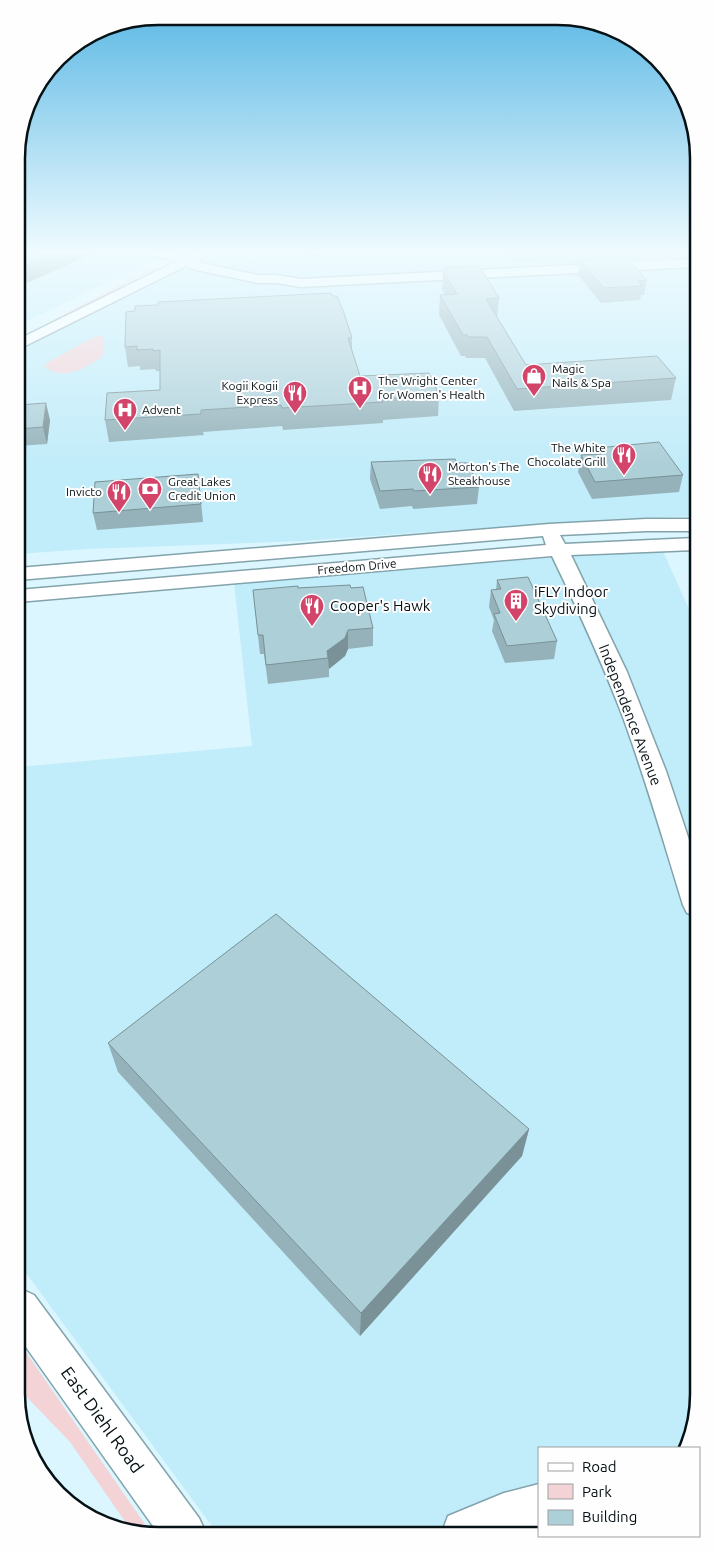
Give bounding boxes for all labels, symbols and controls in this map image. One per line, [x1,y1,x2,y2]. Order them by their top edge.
place label: Magic Nails & Spa [552,362,611,389]
shop icon: Magic Nails & Spa [521,363,547,397]
place label: The Wright Center for Women's Health [378,374,485,401]
hospital icon: The Wright Center for Women's Health [347,375,373,409]
place label: Kogii Kogii Express [221,379,278,406]
restaurant icon: Kogii Kogii Express [282,380,308,414]
hospital icon: Advent [112,397,138,431]
place label: Advent [142,403,181,416]
place label: The White Chocolate Grill [527,441,606,468]
restaurant icon: The White Chocolate Grill [611,442,637,476]
place label: Morton's The Steakhouse [448,460,519,487]
restaurant icon: Morton's The Steakhouse [417,461,443,495]
place label: Great Lakes Credit Union [168,475,236,502]
bank icon: Great Lakes Credit Union [137,476,163,510]
restaurant icon: Invicto [106,479,132,513]
place label: Invicto [66,485,102,498]
street label: Freedom Drive [317,557,397,576]
place label: iFLY Indoor Skydiving [534,583,608,617]
building icon: iFLY Indoor Skydiving [503,588,529,622]
restaurant icon: Cooper's Hawk [299,593,325,627]
place label: Cooper's Hawk [330,597,431,614]
street label: Independence Avenue [596,642,665,788]
street label: East Diehl Road [58,1363,148,1476]
legend [538,1447,700,1537]
text: Road [582,1458,617,1475]
text: Park [582,1483,612,1500]
text: Building [582,1508,637,1525]

